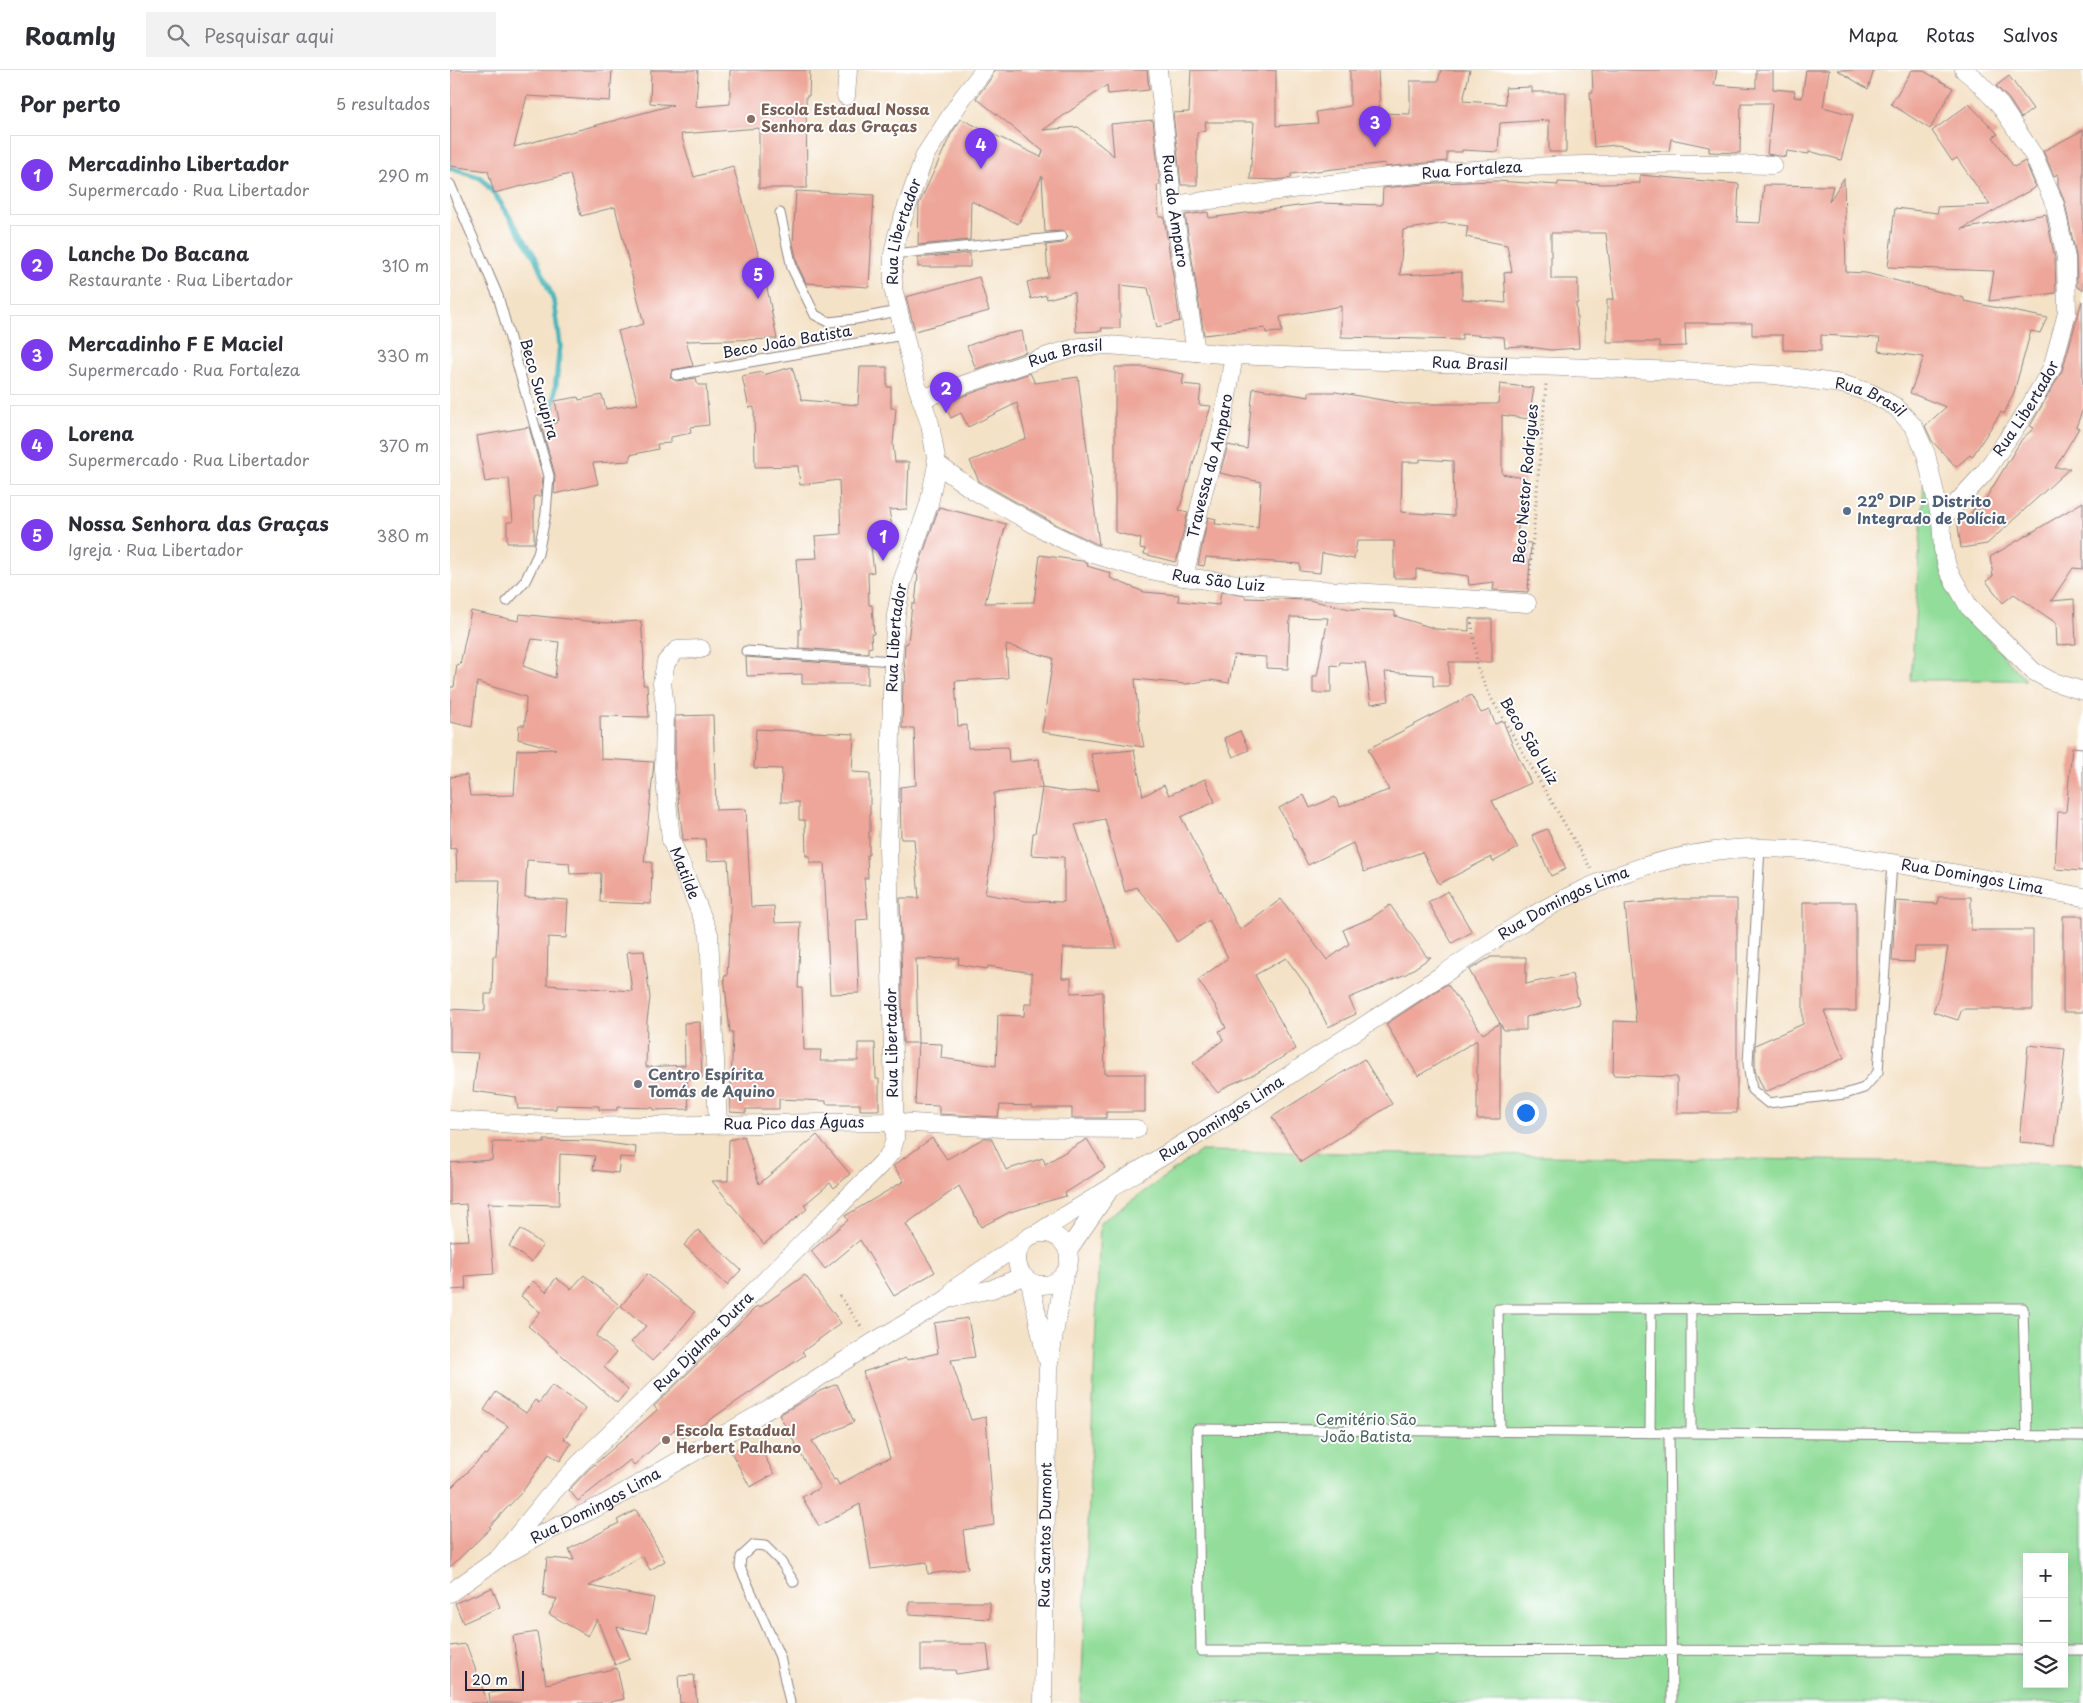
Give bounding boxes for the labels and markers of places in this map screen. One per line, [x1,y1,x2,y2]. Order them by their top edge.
place label: Escola Estadual Nossa Senhora das Graças [761,97,930,137]
pin: 3 [1359,106,1391,147]
marker: Escola Estadual Nossa Senhora das Graças [745,113,757,125]
pin: 4 [965,128,997,169]
pin: 5 [742,258,774,299]
pin: 2 [930,372,962,413]
place label: 22º DIP - Distrito Integrado de Polícia [1857,489,2007,529]
marker: 22º DIP - Distrito Integrado de Polícia [1841,505,1853,517]
pin: 1 [867,520,899,561]
place label: Centro Espírita Tomás de Aquino [648,1062,775,1102]
marker: Centro Espírita Tomás de Aquino [632,1078,644,1090]
place label: Escola Estadual Herbert Palhano [676,1418,801,1458]
marker: Escola Estadual Herbert Palhano [660,1434,672,1446]

